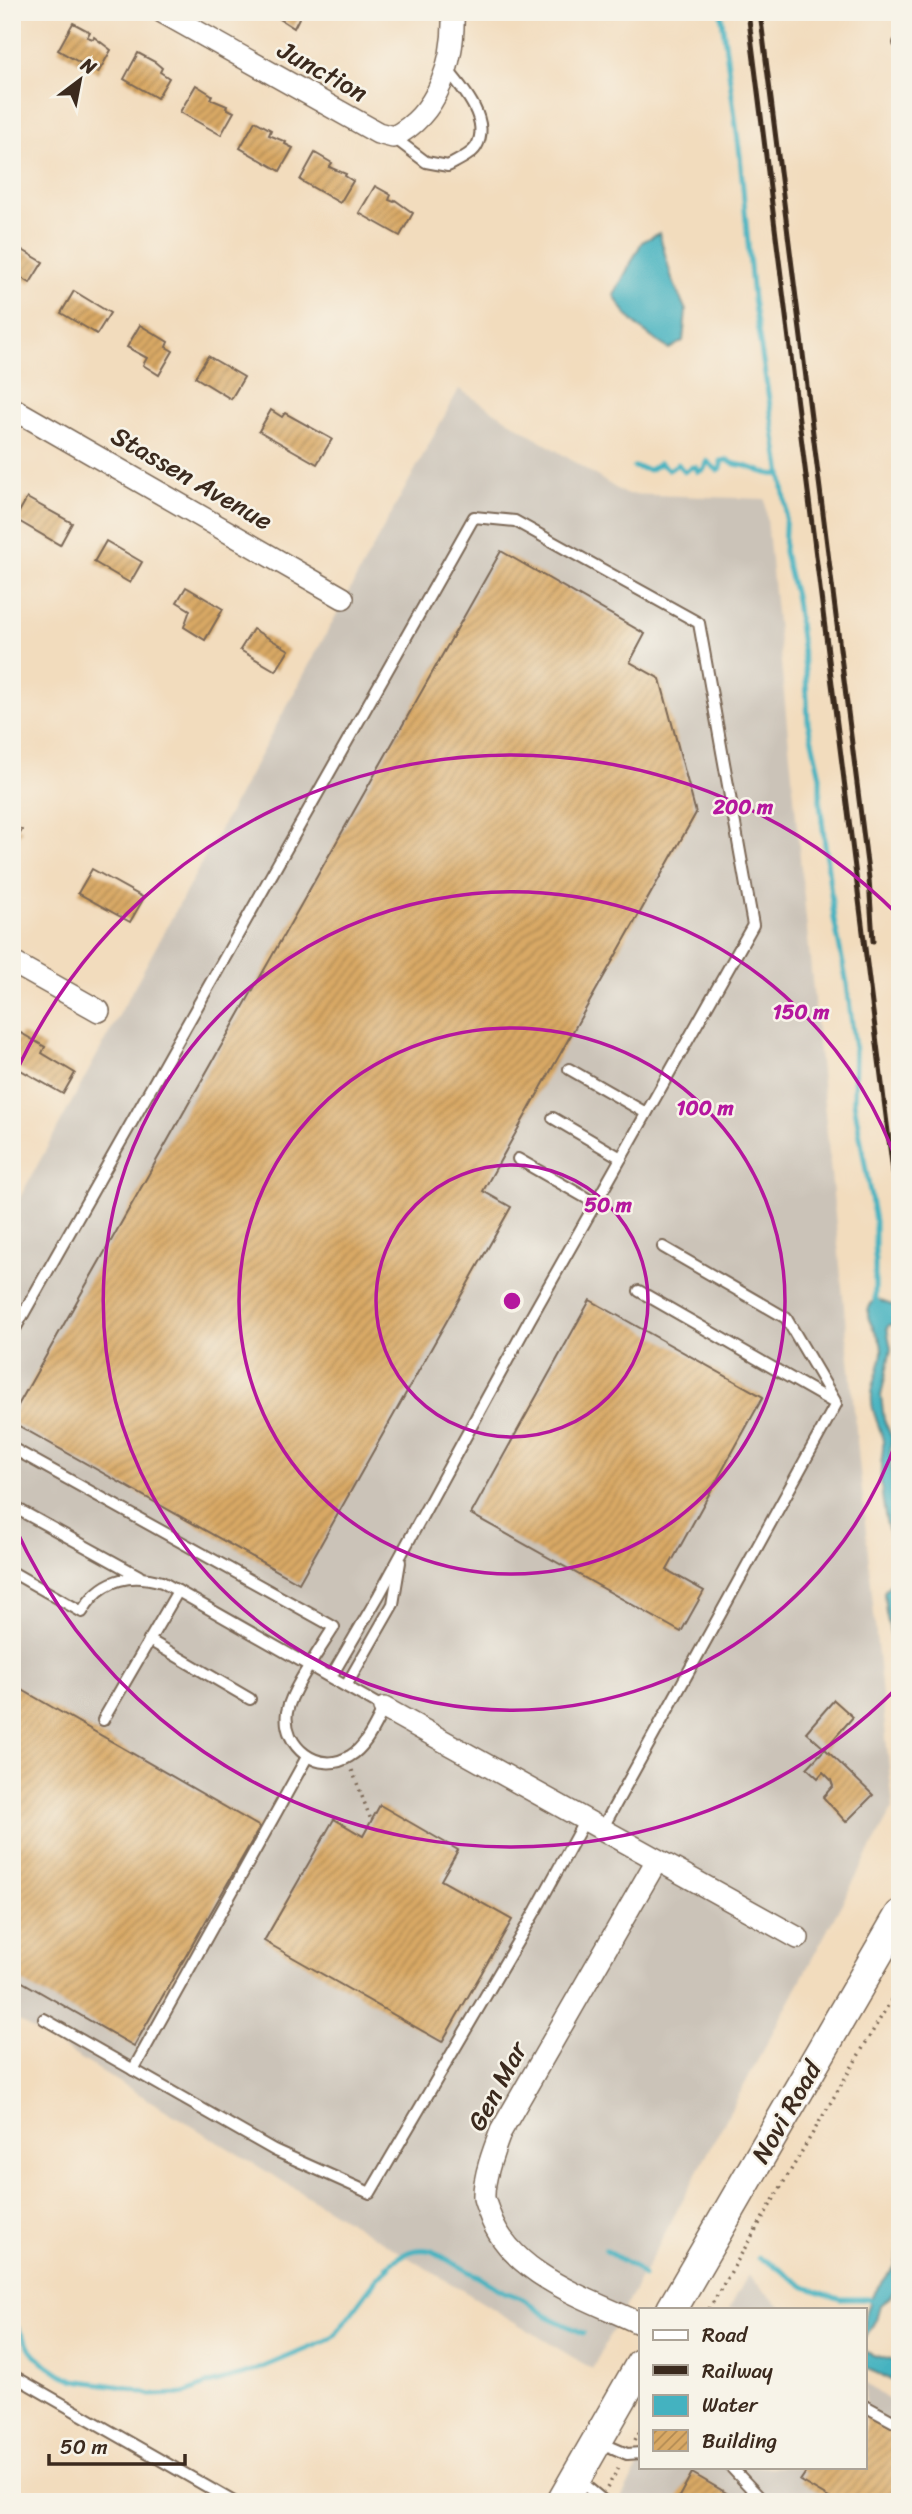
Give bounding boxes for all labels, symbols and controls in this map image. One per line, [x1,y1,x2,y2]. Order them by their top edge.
street label: Junction [268,27,377,115]
north arrow [46,46,116,116]
text: N [74,48,104,84]
street label: Stassen Avenue [102,413,282,543]
text: 200 m [712,788,774,826]
text: 150 m [773,993,830,1031]
text: 100 m [676,1089,734,1127]
text: 50 m [584,1186,633,1224]
centre of rings [500,1289,524,1313]
street label: Gen Mar [454,2032,541,2139]
street label: Novi Road [738,2050,835,2172]
legend [639,2308,866,2468]
text: Road [702,2316,749,2354]
text: Railway [702,2352,773,2390]
text: Water [702,2386,759,2424]
text: Building [702,2422,778,2460]
scale bar [49,2423,186,2467]
text: 50 m [60,2428,108,2466]

